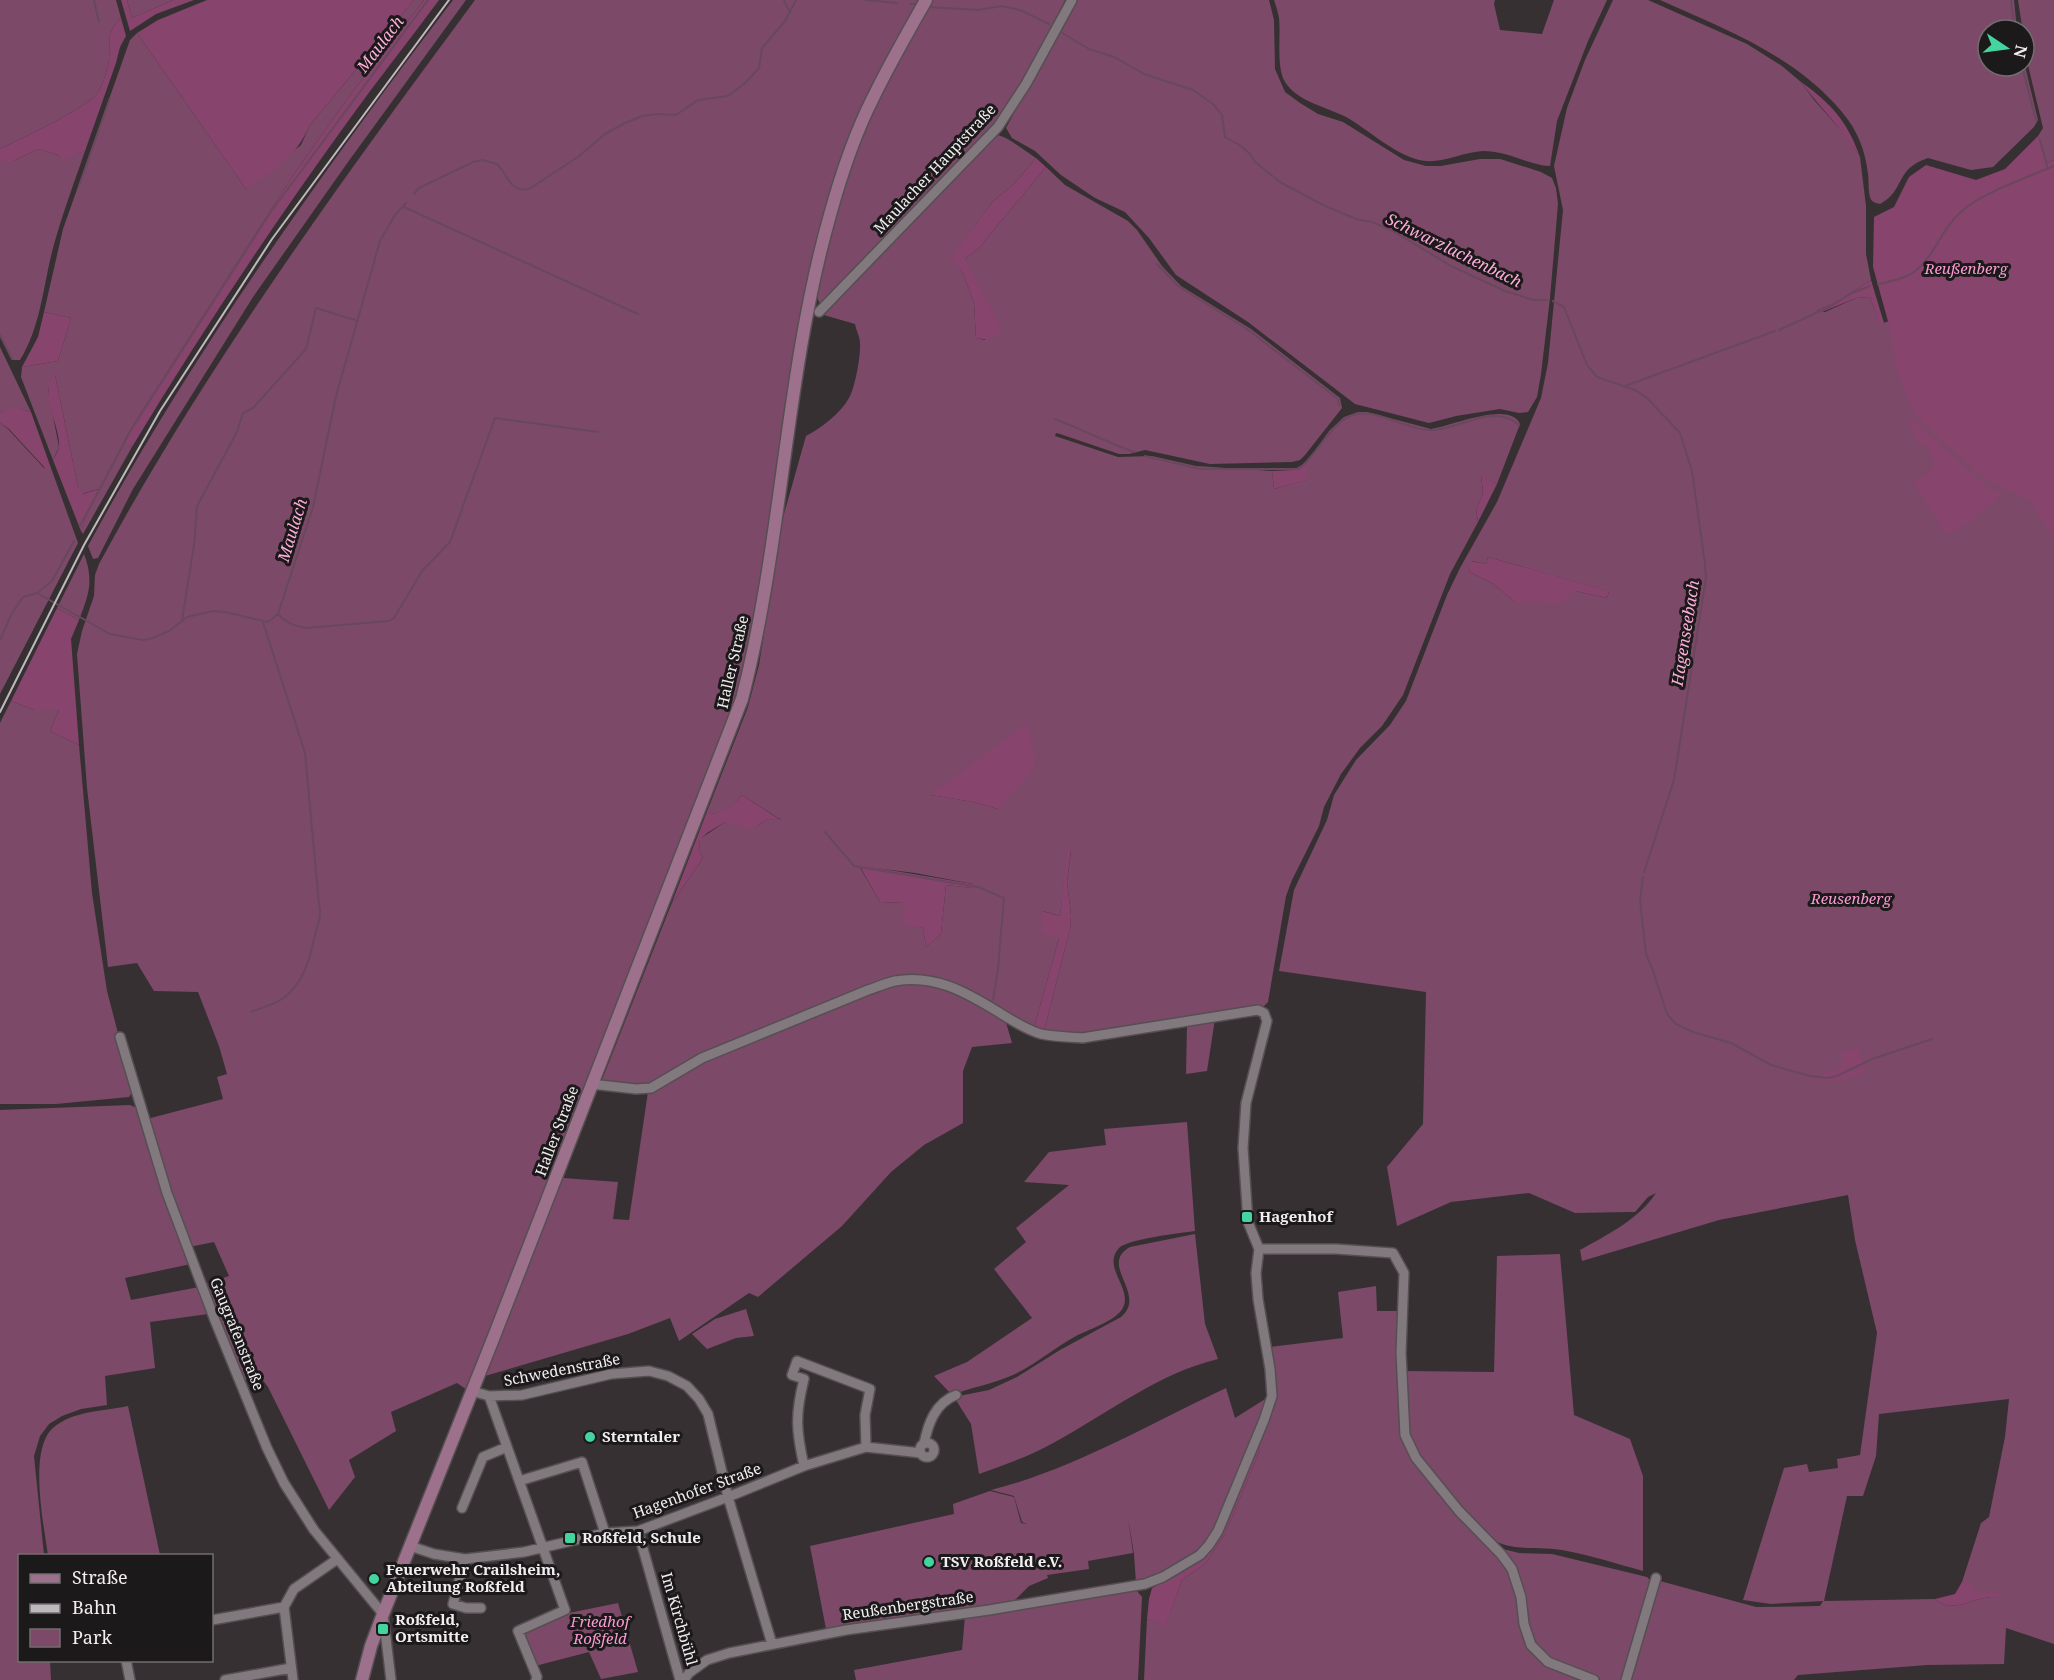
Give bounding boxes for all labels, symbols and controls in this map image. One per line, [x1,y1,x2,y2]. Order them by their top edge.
water label: Maulach [351,11,409,78]
north arrow [1976,18,2036,78]
text: N [2008,43,2033,60]
street label: Maulacher Hauptstraße [869,99,1000,237]
water label: Schwarzlachenbach [1382,208,1526,293]
park label: Reußenberg [1923,258,2008,278]
water label: Maulach [272,495,312,565]
water label: Hagenseebach [1666,578,1704,689]
street label: Haller Straße [712,613,752,710]
park label: Reusenberg [1810,888,1892,908]
street label: Haller Straße [530,1083,582,1179]
place label: Hagenhof [1259,1206,1334,1226]
marker: Hagenhof [1240,1210,1254,1224]
street label: Gaugrafenstraße [206,1274,270,1393]
street label: Schwedenstraße [502,1348,622,1390]
place label: Sterntaler [602,1426,680,1446]
marker: Sterntaler [583,1430,597,1444]
street label: Hagenhofer Straße [630,1458,764,1523]
place label: Roßfeld, Schule [582,1527,701,1547]
marker: Roßfeld, Schule [563,1531,577,1545]
place label: TSV Roßfeld e.V. [941,1551,1062,1571]
legend [18,1554,213,1662]
marker: TSV Roßfeld e.V. [922,1555,936,1569]
place label: Feuerwehr Crailsheim, Abteilung Roßfeld [386,1559,560,1596]
text: Straße [72,1565,128,1589]
street label: Im Kirchbühl [657,1570,703,1668]
marker: Feuerwehr Crailsheim, Abteilung Roßfeld [367,1572,381,1586]
street label: Reußenbergstraße [841,1586,975,1624]
text: Bahn [72,1595,117,1619]
place label: Roßfeld, Ortsmitte [395,1609,469,1646]
park label: Friedhof Roßfeld [570,1611,633,1648]
marker: Roßfeld, Ortsmitte [376,1622,390,1636]
text: Park [72,1625,112,1649]

